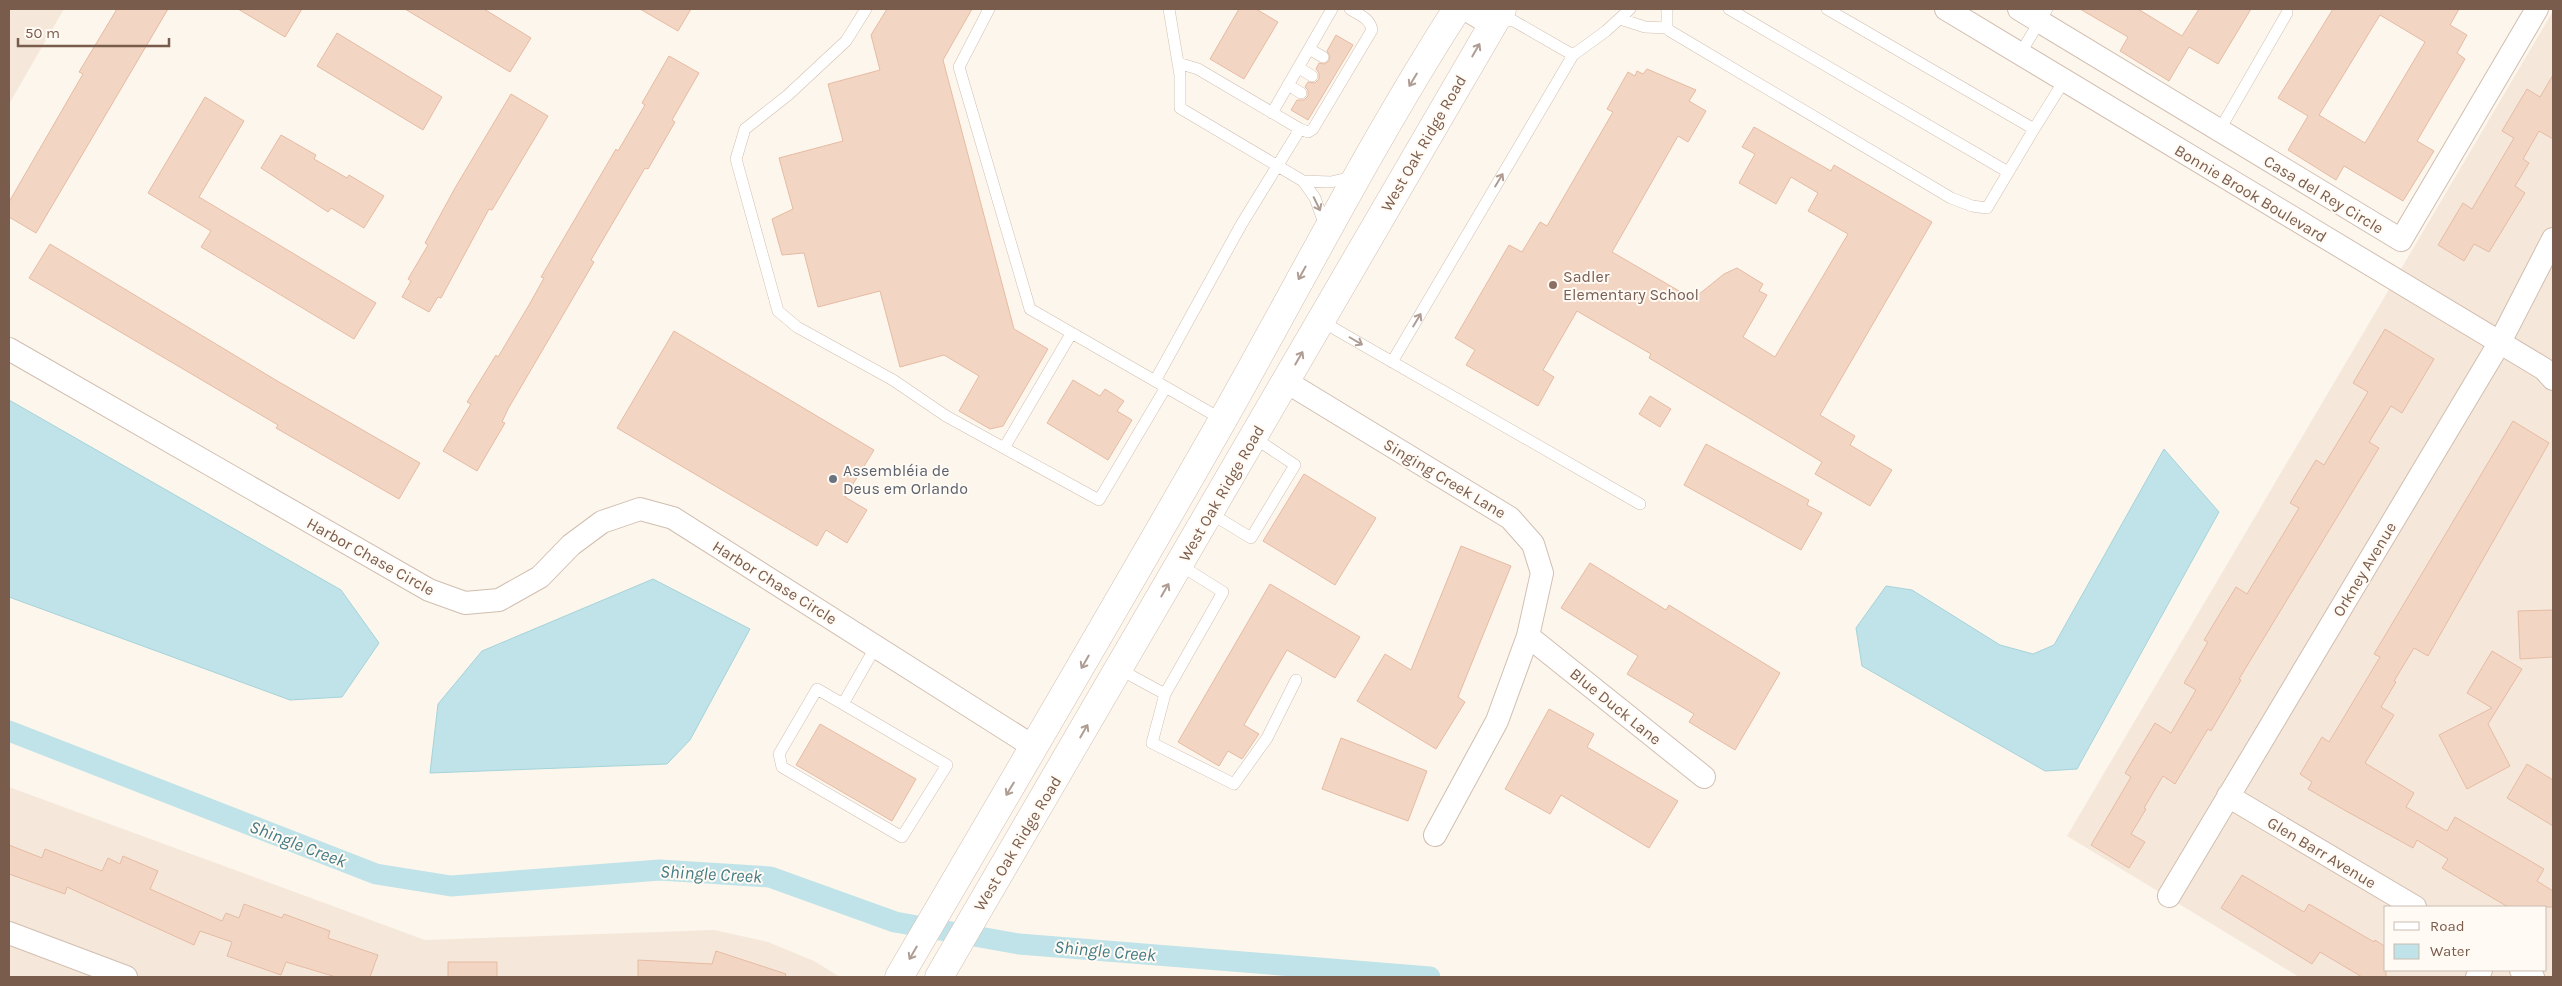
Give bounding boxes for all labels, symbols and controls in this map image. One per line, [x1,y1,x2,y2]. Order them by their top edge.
scale bar [18,15,169,47]
text: 50 m [25,24,60,42]
one-way arrow [1472,44,1482,58]
street label: West Oak Ridge Road [1377,72,1470,215]
one-way arrow [1408,73,1418,87]
street label: Bonnie Brook Boulevard [2171,140,2330,246]
street label: Casa del Rey Circle [2260,151,2387,238]
one-way arrow [1495,173,1505,187]
one-way arrow [1313,196,1322,211]
one-way arrow [1297,265,1306,280]
place label: Sadler Elementary School [1563,267,1699,304]
marker: Sadler Elementary School [1547,279,1559,291]
one-way arrow [1412,313,1422,327]
one-way arrow [1349,336,1363,346]
one-way arrow [1294,352,1304,366]
street label: West Oak Ridge Road [1175,422,1268,565]
street label: Singing Creek Lane [1380,434,1509,522]
place label: Assembléia de Deus em Orlando [843,461,968,498]
marker: Assembléia de Deus em Orlando [827,473,839,485]
street label: Harbor Chase Circle [304,513,438,599]
street label: Orkney Avenue [2329,519,2400,620]
street label: Harbor Chase Circle [709,536,840,628]
one-way arrow [1160,584,1170,598]
one-way arrow [1079,655,1089,669]
street label: Blue Duck Lane [1566,664,1665,749]
one-way arrow [1079,724,1089,738]
street label: West Oak Ridge Road [970,772,1065,914]
one-way arrow [1004,782,1014,796]
street label: Glen Barr Avenue [2264,813,2379,892]
water label: Shingle Creek [246,815,350,873]
water label: Shingle Creek [659,860,763,888]
legend [2384,906,2547,971]
text: Road [2430,917,2465,935]
water label: Shingle Creek [1053,936,1158,966]
text: Water [2430,942,2471,960]
one-way arrow [908,945,918,960]

